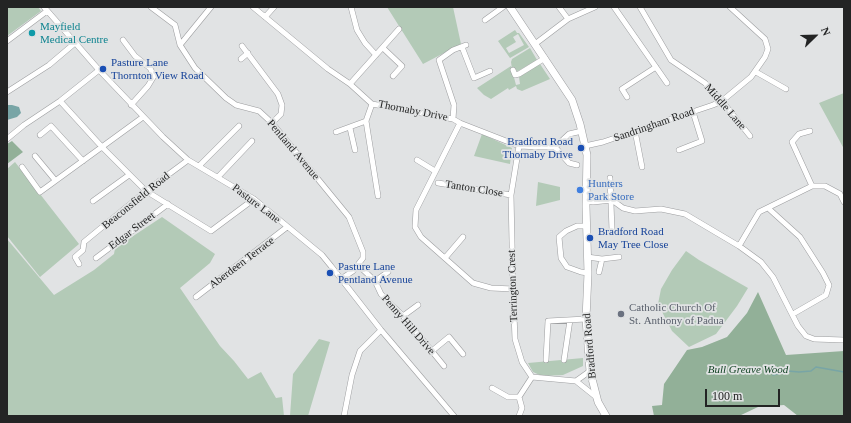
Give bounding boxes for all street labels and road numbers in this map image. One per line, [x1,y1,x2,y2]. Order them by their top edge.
street label: Middle Lane [701,81,749,133]
street label: Thornaby Drive [377,98,449,124]
street label: Sandringham Road [612,105,696,145]
street label: Pentland Avenue [264,117,322,183]
street label: Beaconsfield Road [99,170,173,232]
street label: Tanton Close [444,178,504,200]
street label: Pasture Lane [229,182,283,226]
street label: Edgar Street [106,209,158,253]
street label: Aberdeen Terrace [207,234,277,292]
street label: Terrington Crest [505,250,521,322]
street label: Penny Hill Drive [378,292,438,358]
street label: Bradford Road [581,313,599,379]

